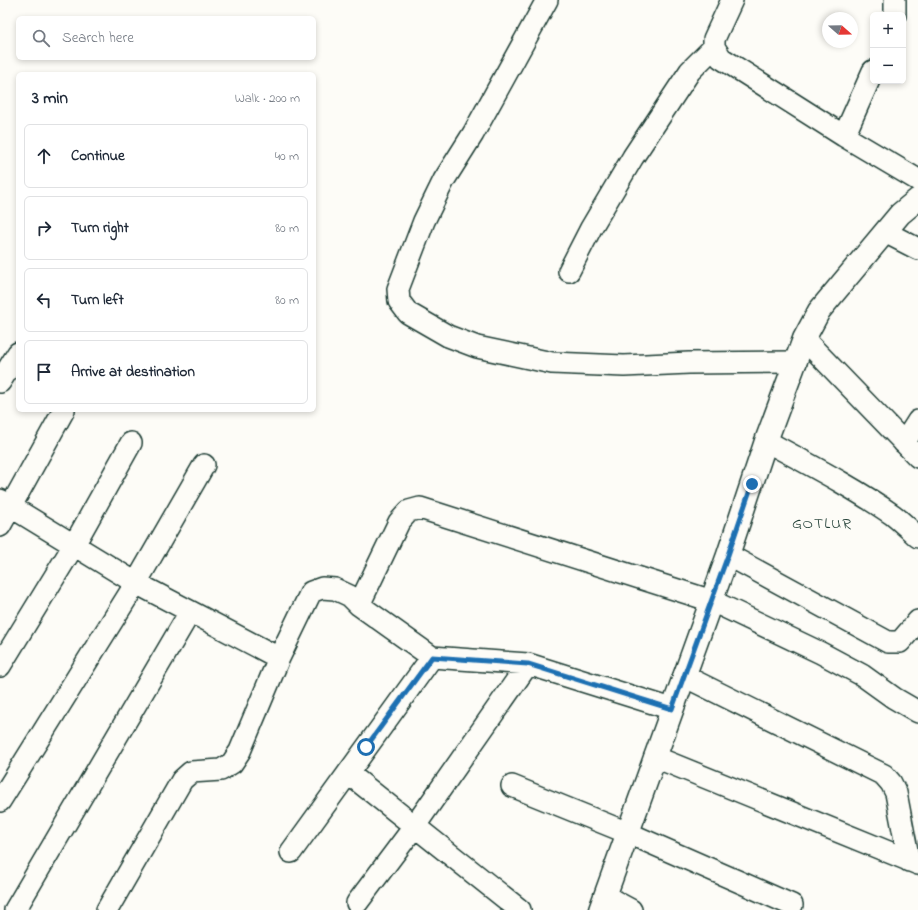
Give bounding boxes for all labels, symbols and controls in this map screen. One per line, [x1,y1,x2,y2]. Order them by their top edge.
north arrow [822,12,858,48]
map controls [870,12,906,84]
button: + [870,12,906,48]
search box [16,16,316,60]
icon: search [30,27,52,49]
text: Search here [62,27,134,49]
button: − [870,48,906,84]
text: 3 min [32,86,68,111]
text: Walk · 200 m [235,89,300,108]
icon: ahead [33,145,55,167]
text: Continue [71,145,125,167]
text: 40 m [275,147,299,166]
icon: right [33,217,55,239]
text: Turn right [71,217,129,239]
text: 80 m [275,219,299,238]
icon: left [33,289,55,311]
text: Turn left [71,289,124,311]
text: 80 m [275,291,299,310]
icon: arrive [33,361,55,383]
text: Arrive at destination [71,361,195,383]
route end [743,475,761,493]
district label: GOTLUR [792,512,852,536]
route start [357,738,375,756]

